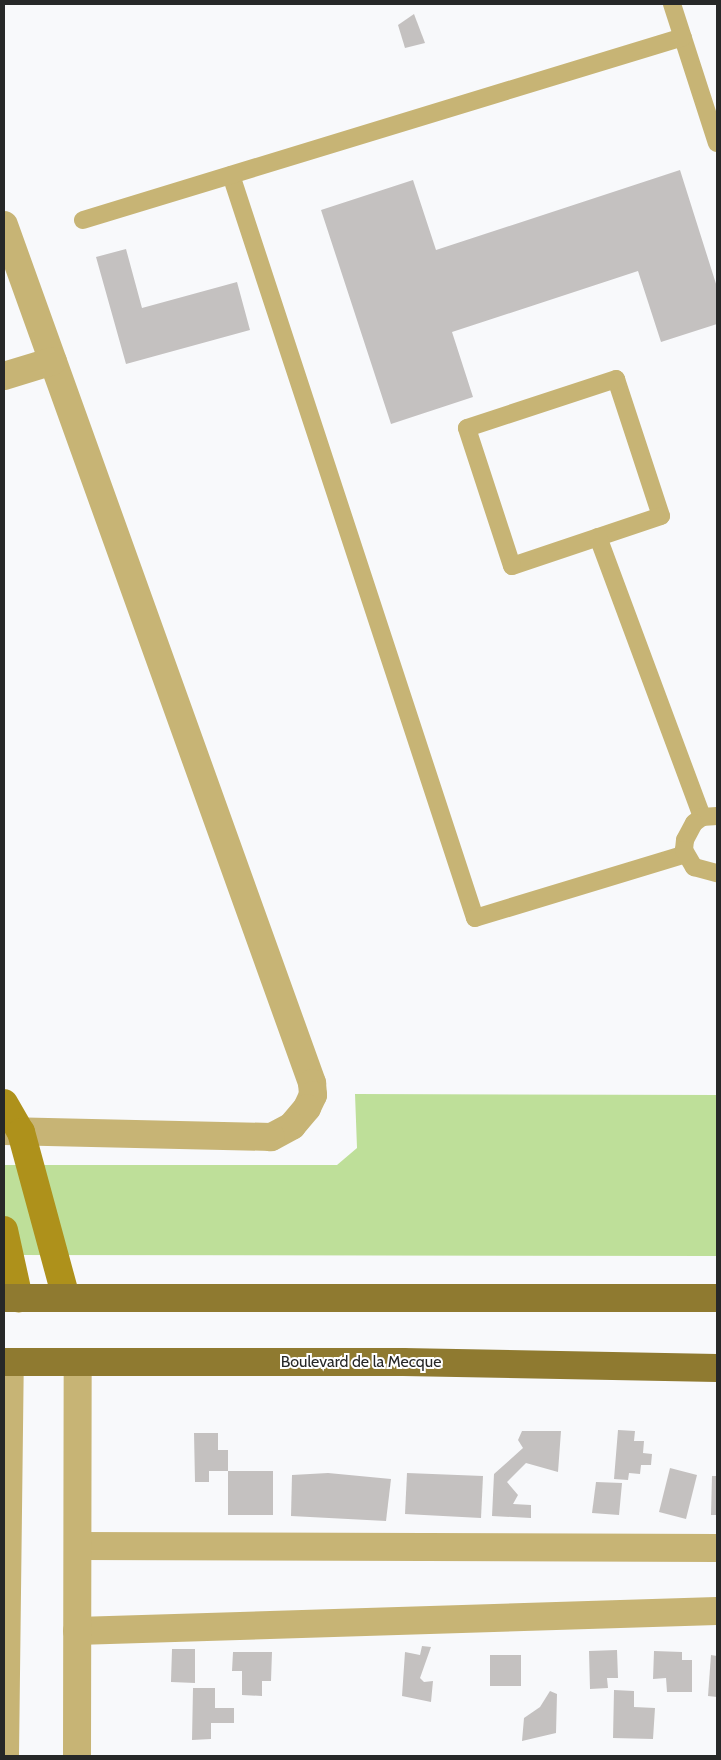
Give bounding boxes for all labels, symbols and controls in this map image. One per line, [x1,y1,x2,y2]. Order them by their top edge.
street label: Boulevard de la Mecque [281,1352,441,1372]

